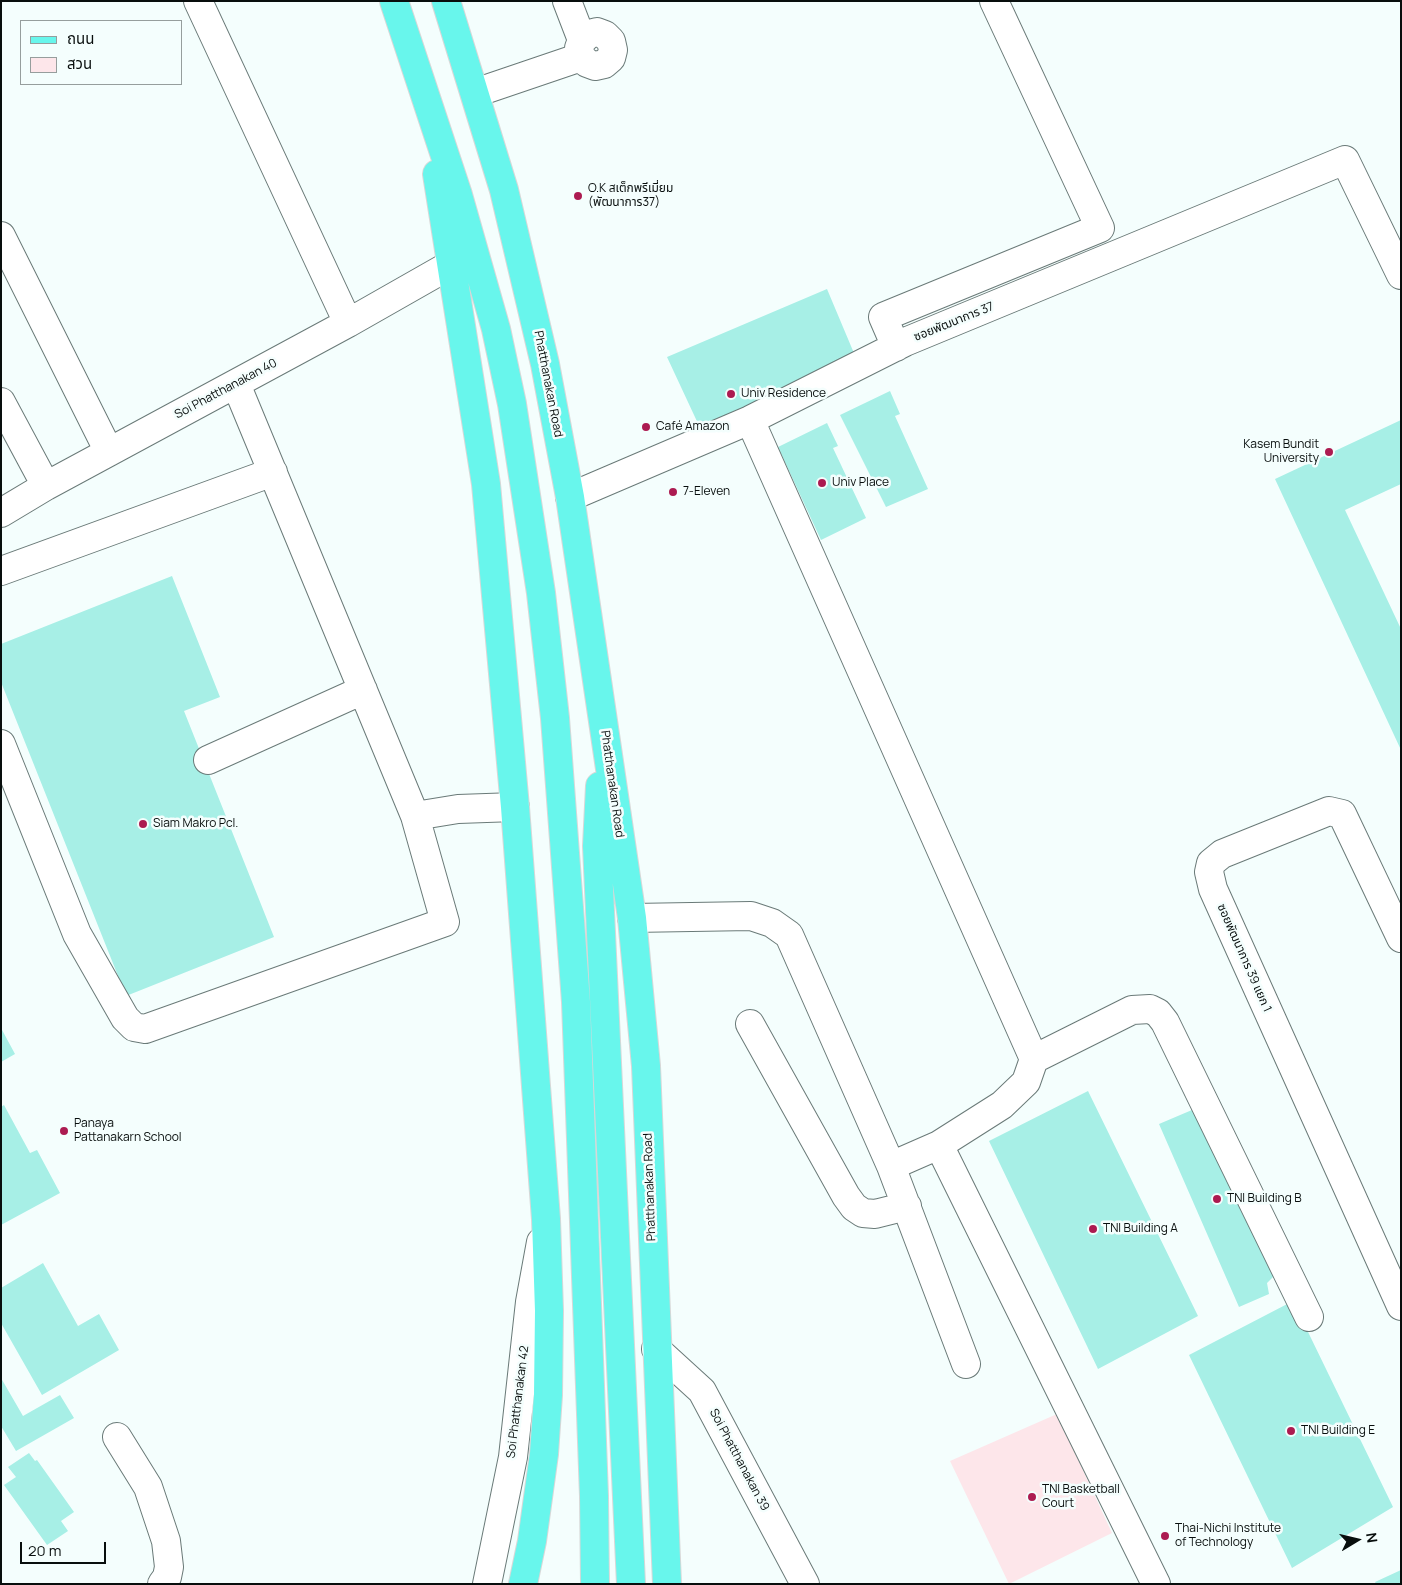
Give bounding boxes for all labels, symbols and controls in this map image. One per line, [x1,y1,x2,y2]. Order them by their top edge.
legend [20,20,182,85]
text: ถนน [67,28,94,49]
text: สวน [67,53,92,74]
place label: O.K สเต็กพรีเมี่ยม (พัฒนาการ37) [588,182,673,210]
marker: O.K สเต็กพรีเมี่ยม (พัฒนาการ37) [572,190,584,202]
street label: ซอยพัฒนาการ 37 [912,299,996,345]
street label: Phatthanakan Road [531,330,565,438]
street label: Soi Phatthanakan 40 [172,356,280,422]
place label: Univ Residence [741,387,826,401]
marker: Univ Residence [725,388,737,400]
place label: Café Amazon [656,420,729,434]
marker: Café Amazon [640,421,652,433]
place label: Kasem Bundit University [1243,438,1319,466]
marker: Kasem Bundit University [1323,446,1335,458]
place label: Univ Place [832,476,889,490]
marker: Univ Place [816,477,828,489]
place label: 7-Eleven [683,485,730,499]
marker: 7-Eleven [667,486,679,498]
street label: Phatthanakan Road [597,729,627,839]
place label: Siam Makro Pcl. [153,817,238,831]
marker: Siam Makro Pcl. [137,818,149,830]
street label: ซอยพัฒนาการ 39 แยก 1 [1214,902,1274,1014]
place label: Panaya Pattanakarn School [74,1117,182,1145]
marker: Panaya Pattanakarn School [58,1125,70,1137]
street label: Phatthanakan Road [641,1133,659,1241]
place label: TNI Building B [1227,1192,1302,1206]
marker: TNI Building B [1211,1193,1223,1205]
place label: TNI Building A [1103,1222,1178,1236]
marker: TNI Building A [1087,1223,1099,1235]
street label: Soi Phatthanakan 42 [504,1345,532,1459]
street label: Soi Phatthanakan 39 [706,1407,772,1513]
place label: TNI Building E [1301,1424,1375,1438]
marker: TNI Building E [1285,1425,1297,1437]
place label: TNI Basketball Court [1042,1483,1120,1511]
marker: TNI Basketball Court [1026,1491,1038,1503]
north arrow [1332,1515,1382,1565]
place label: Thai-Nichi Institute of Technology [1175,1522,1281,1550]
marker: Thai-Nichi Institute of Technology [1159,1530,1171,1542]
text: N [1362,1531,1382,1544]
scale bar [22,1532,109,1564]
text: 20 m [28,1540,61,1561]

